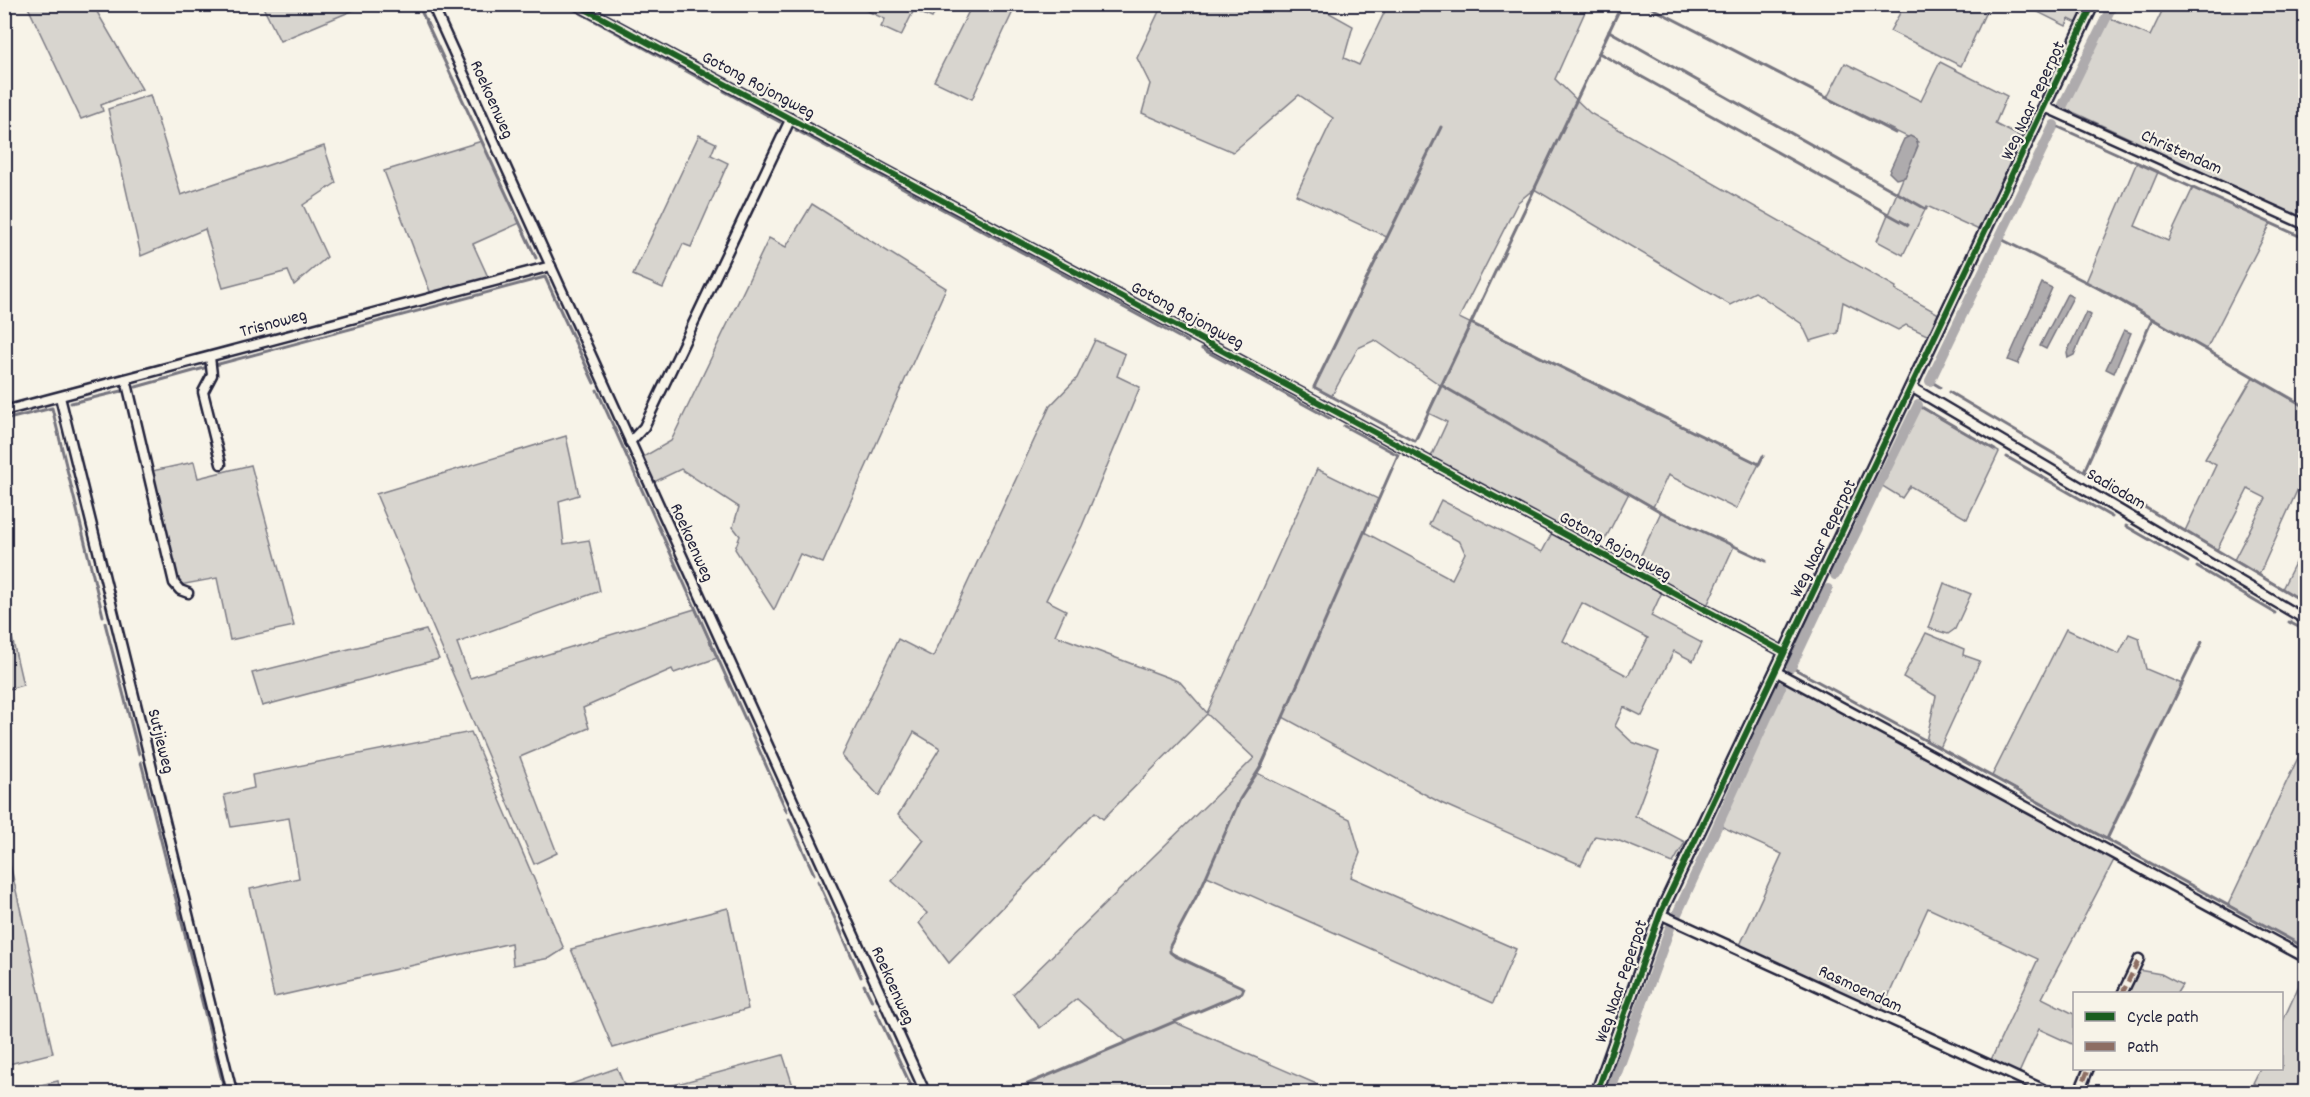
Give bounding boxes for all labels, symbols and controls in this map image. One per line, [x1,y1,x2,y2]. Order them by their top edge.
street label: Weg Naar Peperpot [1996,37,2073,165]
street label: Gotong Rojongweg [697,46,819,127]
street label: Roekoenweg [462,57,519,143]
street label: Christendam [2136,124,2226,182]
street label: Gotong Rojongweg [1126,276,1248,357]
street label: Trisnoweg [237,303,310,345]
street label: Sadiodam [2081,463,2150,517]
street label: Weg Naar Peperpot [1785,475,1864,602]
street label: Roekoenweg [662,500,719,586]
street label: Gotong Rojongweg [1554,506,1676,589]
street label: Sutjieweg [140,707,180,777]
street label: Weg Naar Peperpot [1590,917,1655,1047]
street label: Roekoenweg [863,943,920,1029]
street label: Rasmoendam [1814,960,1906,1021]
legend [2073,992,2283,1070]
text: Cycle path [2127,1006,2198,1031]
text: Path [2127,1036,2159,1061]

